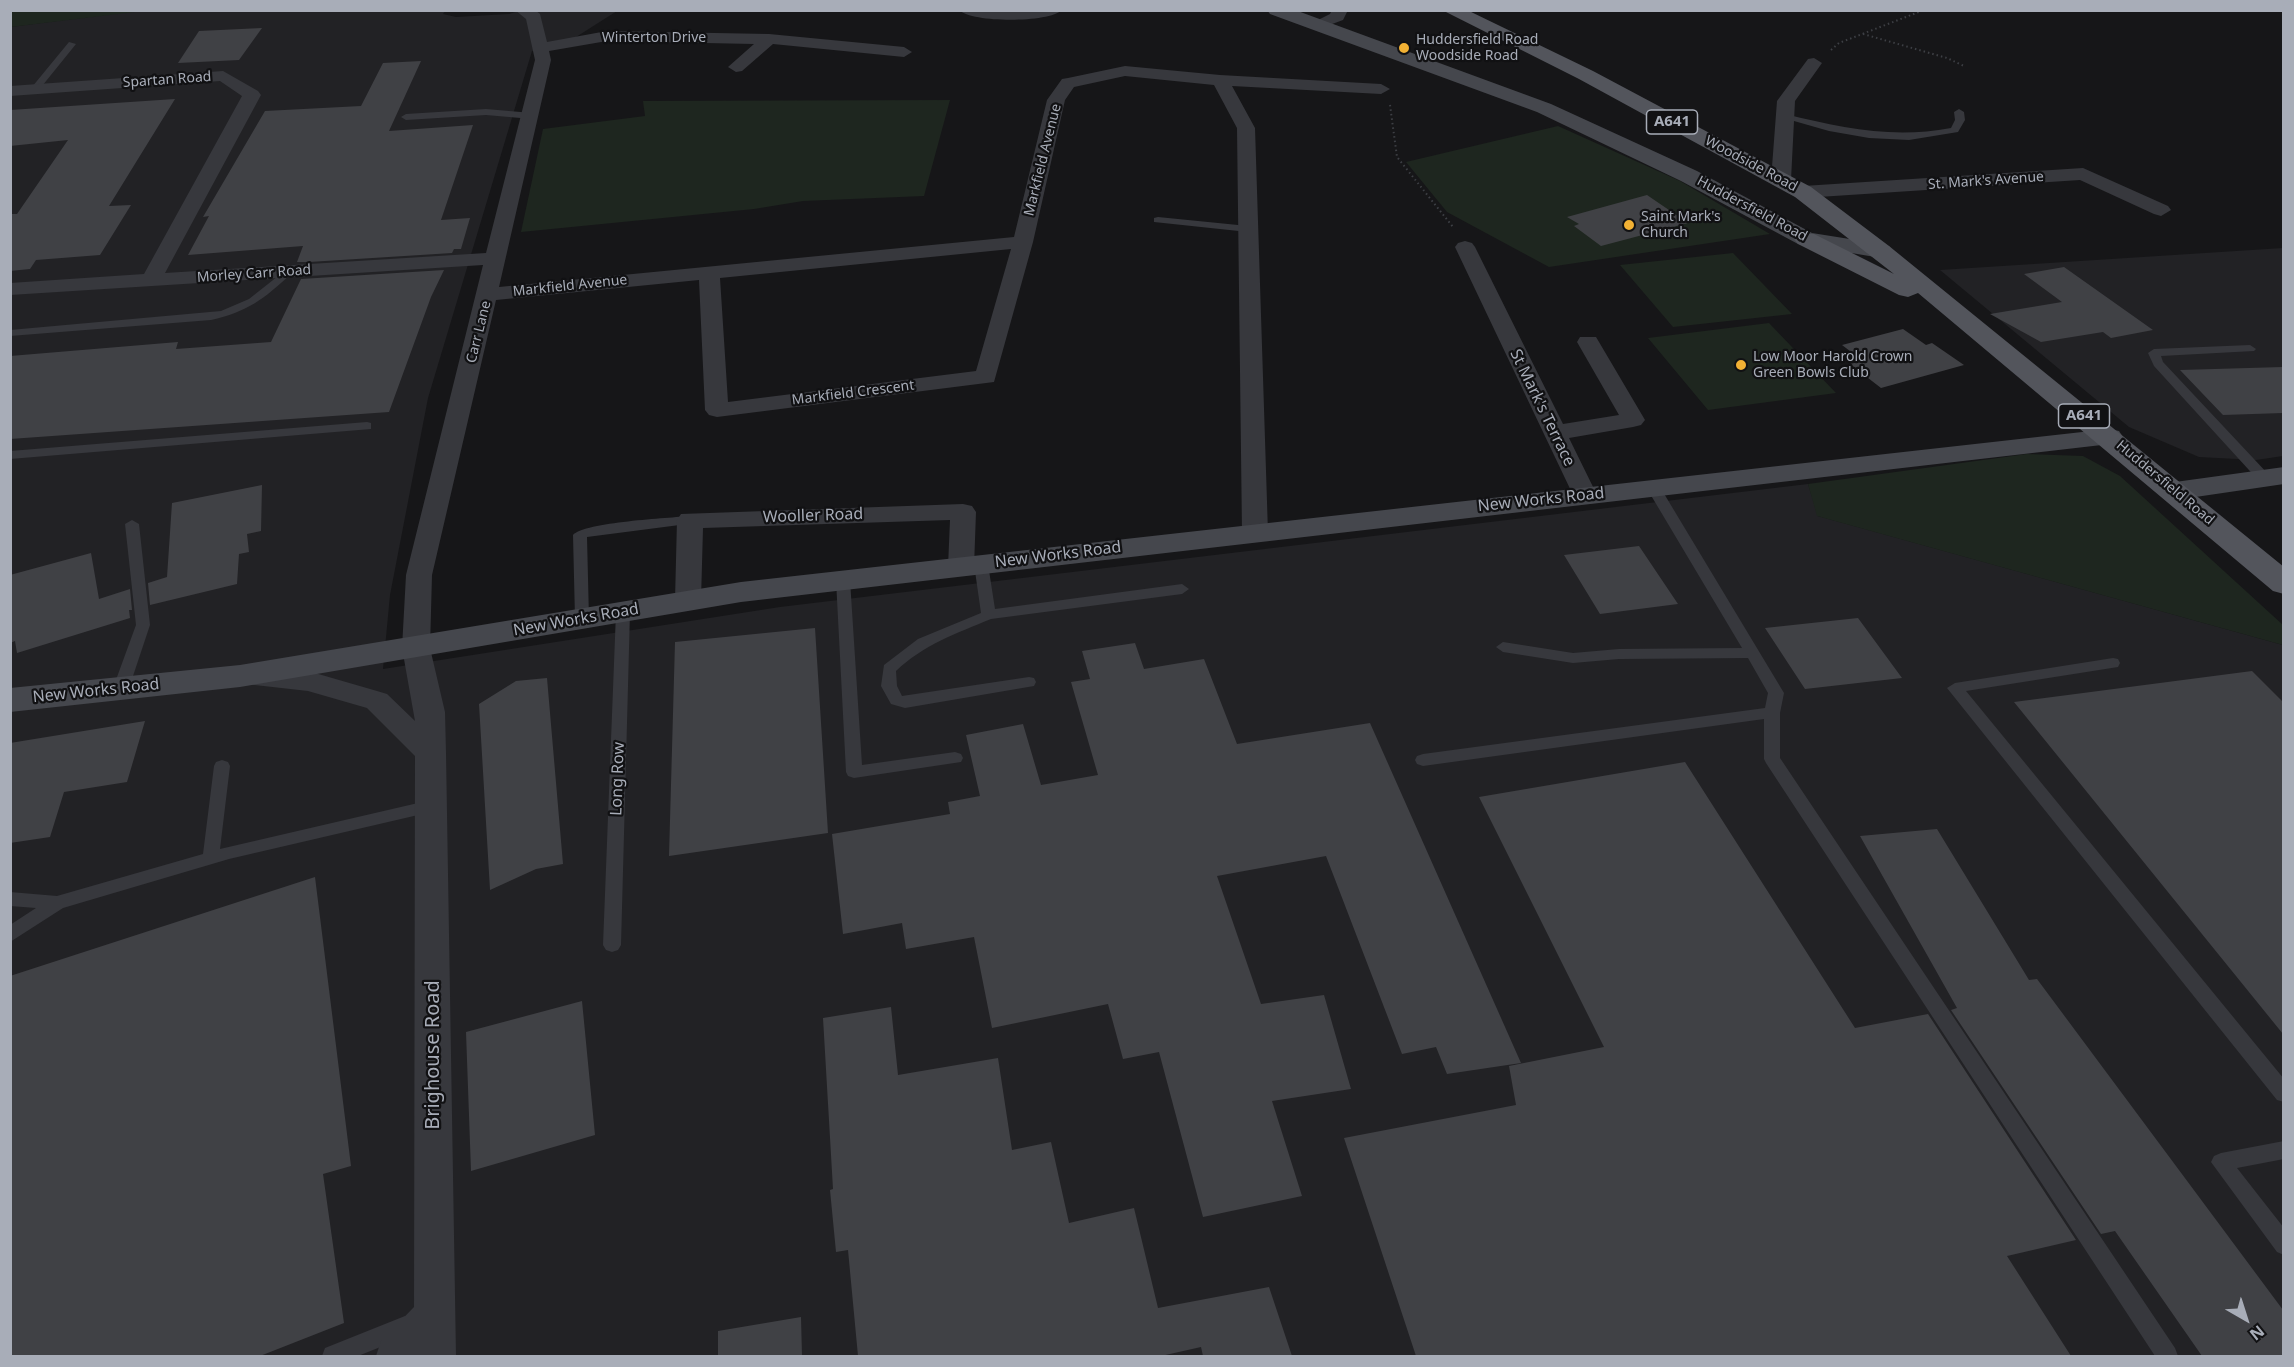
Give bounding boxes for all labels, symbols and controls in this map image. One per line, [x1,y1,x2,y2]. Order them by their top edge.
street label: Winterton Drive [602,30,706,46]
place label: Huddersfield Road Woodside Road [1416,32,1538,64]
marker: Huddersfield Road Woodside Road [1397,41,1411,55]
street label: Spartan Road [122,69,212,91]
street label: Markfield Avenue [1021,102,1065,218]
road number: A641 [1646,110,1698,134]
street label: Woodside Road [1702,133,1800,195]
street label: St. Mark's Avenue [1927,169,2045,193]
street label: Huddersfield Road [1694,173,1810,245]
place label: Saint Mark's Church [1641,209,1721,242]
marker: Saint Mark's Church [1622,218,1636,232]
street label: Morley Carr Road [196,262,312,286]
street label: Markfield Avenue [512,272,628,300]
street label: Carr Lane [463,299,495,365]
street label: St Mark's Terrace [1505,346,1579,470]
place label: Low Moor Harold Crown Green Bowls Club [1753,349,1912,382]
marker: Low Moor Harold Crown Green Bowls Club [1734,358,1748,372]
street label: Markfield Crescent [791,377,915,409]
road number: A641 [2058,404,2110,428]
street label: Huddersfield Road [2113,437,2217,529]
street label: New Works Road [1477,484,1605,516]
street label: Wooller Road [762,505,864,527]
street label: New Works Road [994,538,1122,572]
street label: New Works Road [512,599,640,641]
street label: New Works Road [32,675,160,707]
street label: Long Row [607,742,629,816]
street label: Brighouse Road [421,980,445,1130]
north arrow [2216,1289,2276,1349]
text: N [2245,1320,2269,1346]

